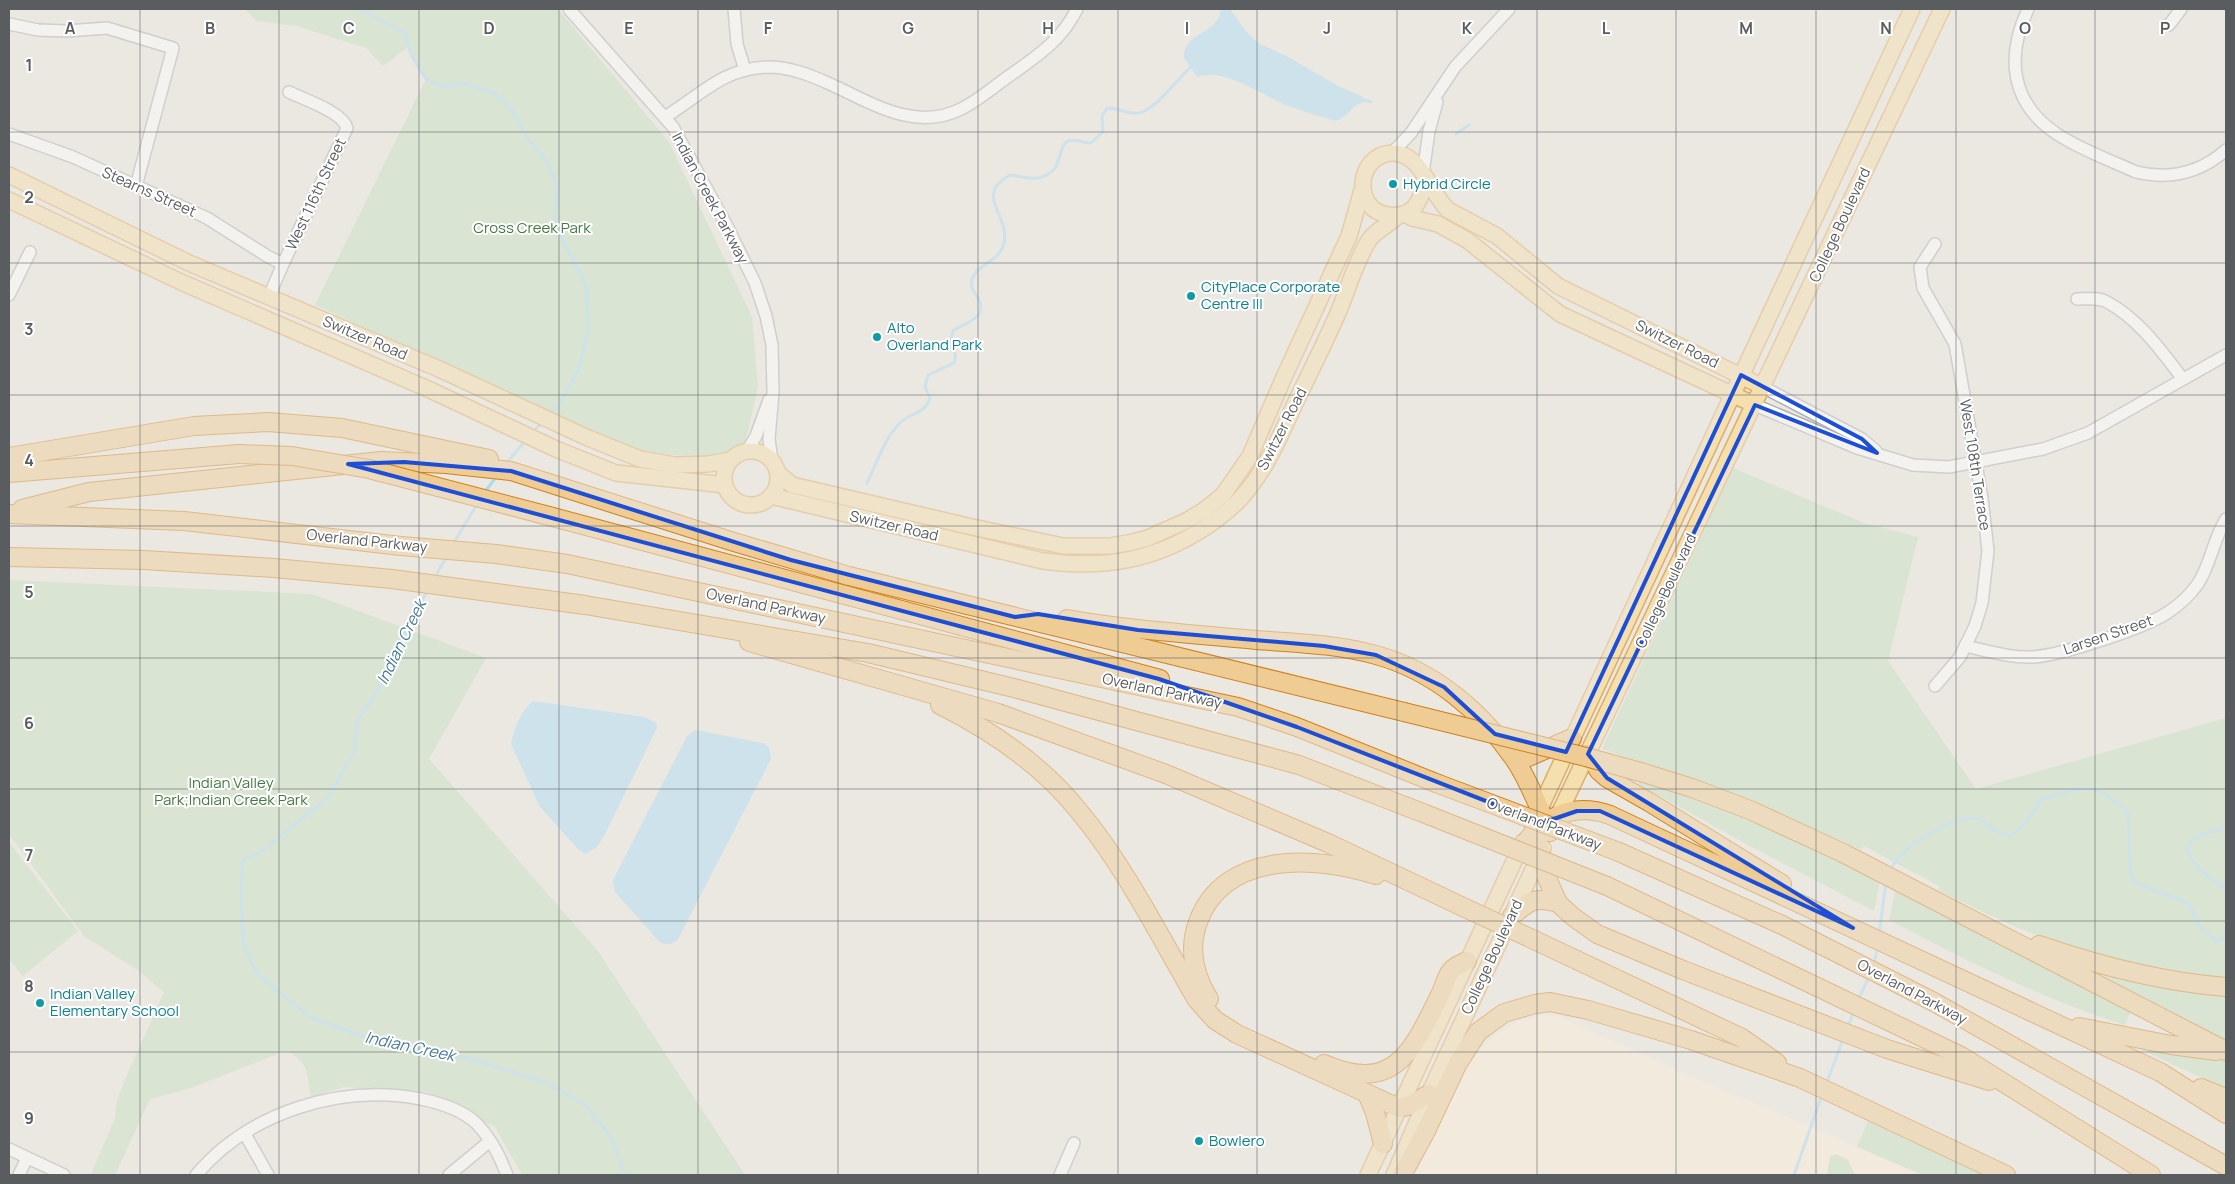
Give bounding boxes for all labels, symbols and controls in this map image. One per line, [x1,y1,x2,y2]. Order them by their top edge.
text: A [65,17,76,39]
text: B [205,17,215,39]
text: C [343,17,355,39]
text: D [483,17,495,39]
text: E [624,17,634,39]
text: F [764,17,773,39]
text: G [902,17,914,39]
text: H [1042,17,1054,39]
text: I [1185,17,1189,39]
text: J [1323,17,1331,39]
text: K [1462,17,1473,39]
text: L [1602,17,1611,39]
text: M [1739,17,1753,39]
text: N [1880,17,1892,39]
text: O [2019,17,2031,39]
text: P [2160,17,2170,39]
text: 1 [25,54,33,76]
street label: Indian Creek Parkway [667,129,754,267]
street label: West 116th Street [280,134,351,253]
street label: Stearns Street [99,161,200,222]
street label: College Boulevard [1804,164,1875,286]
place label: Hybrid Circle [1403,173,1491,194]
marker: Hybrid Circle [1387,178,1399,190]
text: 2 [24,186,34,208]
park label: Cross Creek Park [473,217,591,238]
place label: CityPlace Corporate Centre III [1201,276,1341,314]
marker: CityPlace Corporate Centre III [1185,290,1197,302]
street label: Switzer Road [320,310,411,365]
street label: Switzer Road [1632,314,1722,373]
place label: Alto Overland Park [887,317,982,355]
text: 3 [24,318,34,340]
marker: Alto Overland Park [871,331,883,343]
street label: Switzer Road [1252,384,1311,474]
street label: West 108th Terrace [1955,398,1996,532]
text: 4 [24,449,34,471]
street label: Switzer Road [848,505,940,546]
street label: Overland Parkway [305,524,429,557]
street label: College Boulevard [1630,530,1701,652]
text: 5 [24,581,34,603]
street label: Overland Parkway [704,583,828,628]
water label: Indian Creek [371,594,432,688]
street label: Larsen Street [2060,609,2155,660]
street label: Overland Parkway [1100,668,1224,713]
text: 6 [24,712,34,734]
park label: Indian Valley Park;Indian Creek Park [154,772,308,810]
street label: Overland Parkway [1484,792,1605,855]
text: 7 [25,844,33,866]
street label: College Boulevard [1456,896,1527,1018]
street label: Overland Parkway [1854,954,1971,1029]
text: 8 [24,975,34,997]
place label: Indian Valley Elementary School [50,983,179,1021]
marker: Indian Valley Elementary School [34,997,46,1009]
water label: Indian Creek [363,1026,459,1067]
text: 9 [24,1107,34,1129]
place label: Bowlero [1209,1130,1265,1151]
marker: Bowlero [1193,1135,1205,1147]

